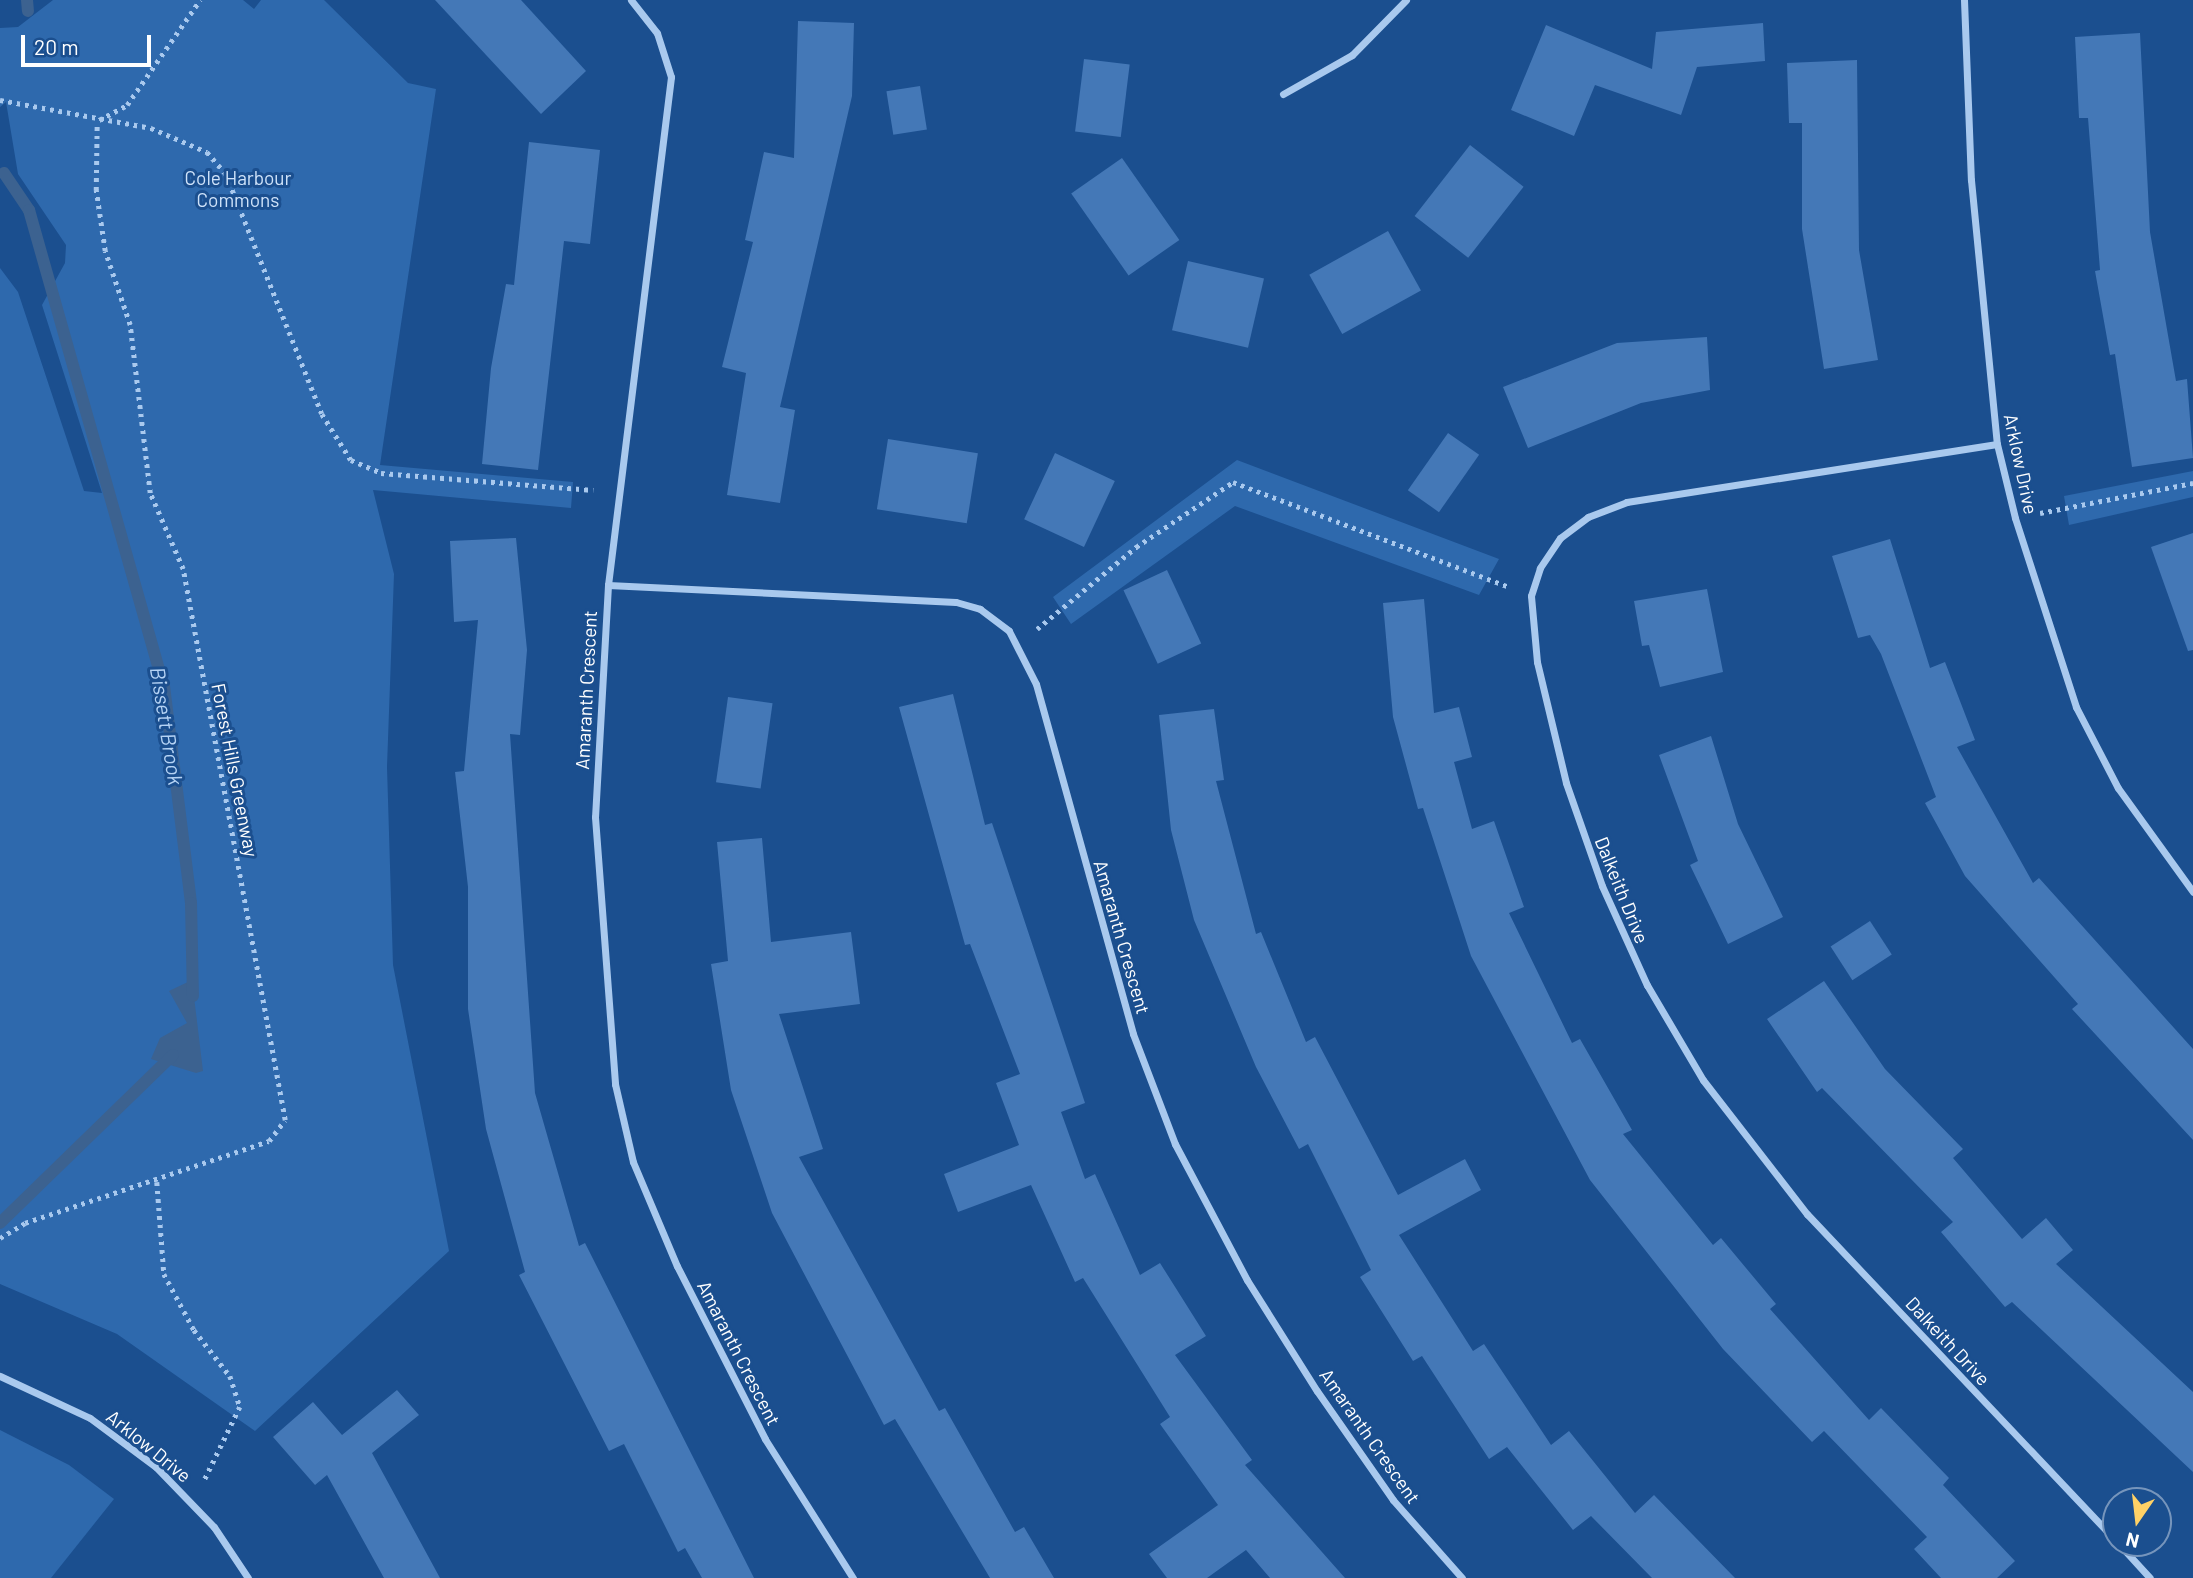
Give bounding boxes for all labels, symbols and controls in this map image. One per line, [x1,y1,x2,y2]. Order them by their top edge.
scale bar [24,21,154,65]
text: 20 m [34,34,79,59]
park label: Cole Harbour Commons [185,167,291,211]
street label: Arklow Drive [1999,412,2043,516]
street label: Amaranth Crescent [570,610,602,770]
water label: Bissett Brook [145,665,189,787]
street label: Forest Hills Greenway [207,681,263,859]
street label: Dalkeith Drive [1590,833,1654,947]
street label: Amaranth Crescent [1089,857,1155,1017]
street label: Amaranth Crescent [693,1277,785,1429]
street label: Dalkeith Drive [1901,1292,1995,1390]
street label: Amaranth Crescent [1315,1364,1425,1508]
street label: Arklow Drive [102,1405,196,1487]
north arrow [2102,1487,2172,1557]
text: N [2123,1528,2141,1554]

